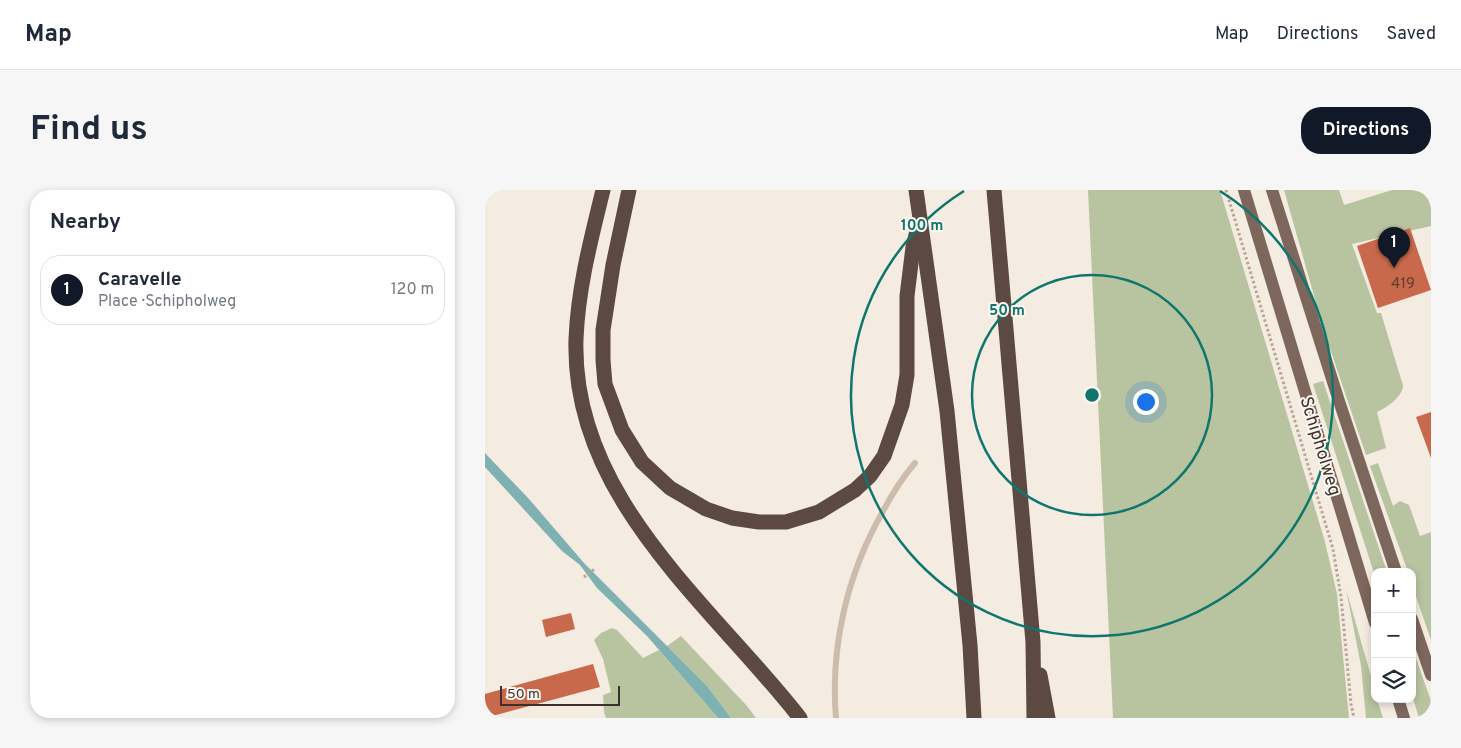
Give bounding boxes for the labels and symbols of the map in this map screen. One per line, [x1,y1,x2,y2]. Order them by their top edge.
text: 100 m [901,217,943,236]
pin: 1 [1378,227,1410,268]
house number: 419 [1391,275,1415,294]
text: 50 m [989,302,1025,321]
centre of rings [1083,386,1101,404]
your location [1133,389,1159,415]
street label: Schipholweg [1294,394,1346,499]
scale bar [500,683,620,706]

